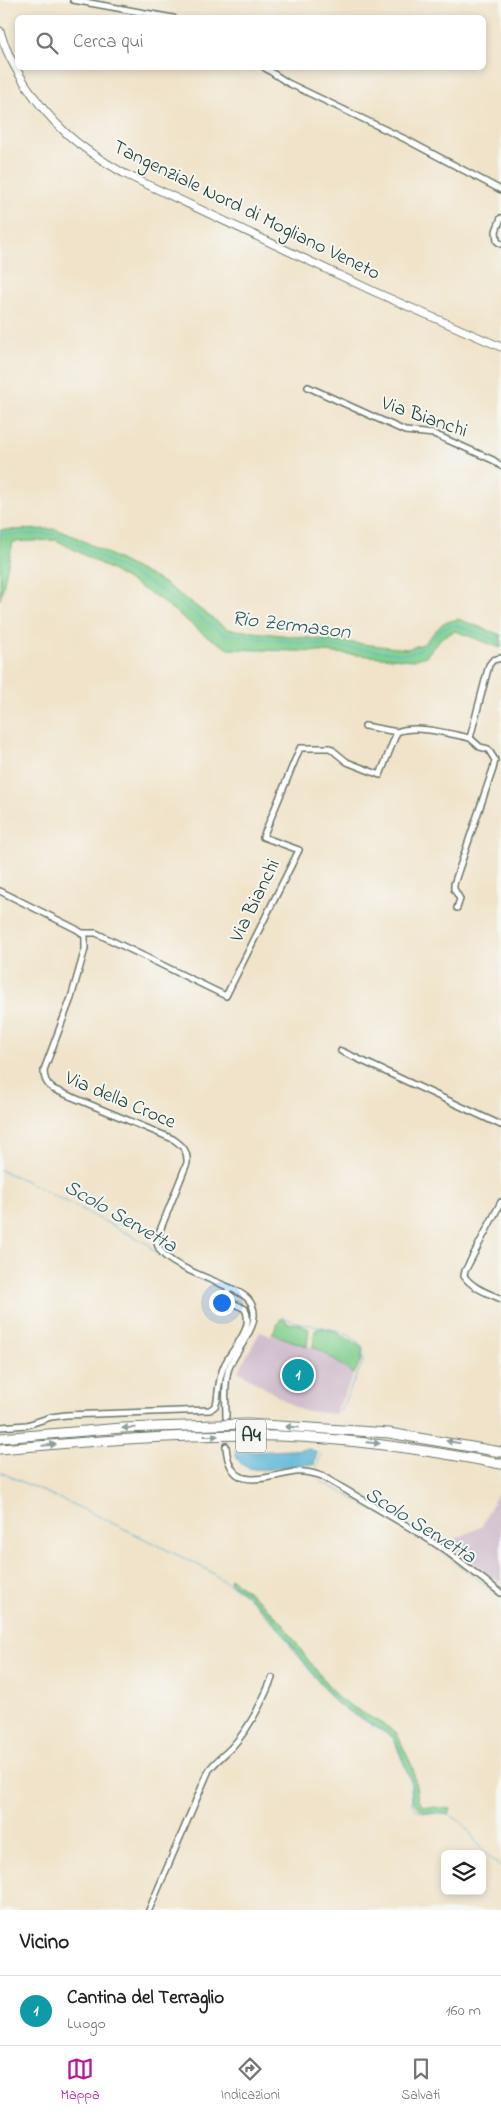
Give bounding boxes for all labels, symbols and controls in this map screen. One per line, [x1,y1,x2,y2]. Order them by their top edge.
search box [15,15,486,70]
icon: search [33,29,61,57]
text: Cerca qui [73,29,143,56]
street label: Tangenziale Nord di Mogliano Veneto [107,133,385,289]
street label: Via Bianchi [376,389,471,446]
water label: Rio Zermason [230,604,353,648]
street label: Via Bianchi [223,854,289,948]
street label: Via della Croce [59,1064,180,1137]
water label: Scolo Servetta [58,1173,183,1262]
your location [209,1290,235,1316]
pin: 1 [282,1356,314,1394]
road number: A4 [236,1420,266,1452]
one-way arrow [283,1422,299,1430]
one-way arrow [121,1425,137,1433]
one-way arrow [203,1432,219,1440]
one-way arrow [445,1438,461,1446]
one-way arrow [41,1440,57,1448]
one-way arrow [365,1440,381,1448]
water label: Scolo Servetta [359,1480,482,1572]
map controls [441,1850,486,1895]
button: layers [441,1850,486,1895]
text: Vicino [20,1928,69,1958]
text: Cantina del Terraglio [67,1985,224,2012]
text: 1 [33,1999,39,2023]
text: 160 m [446,1999,481,2023]
text: Luogo [67,2012,106,2036]
tab: Mappa [61,2055,99,2106]
tab: Indicazioni [221,2055,280,2106]
tab: Salvati [401,2055,440,2106]

